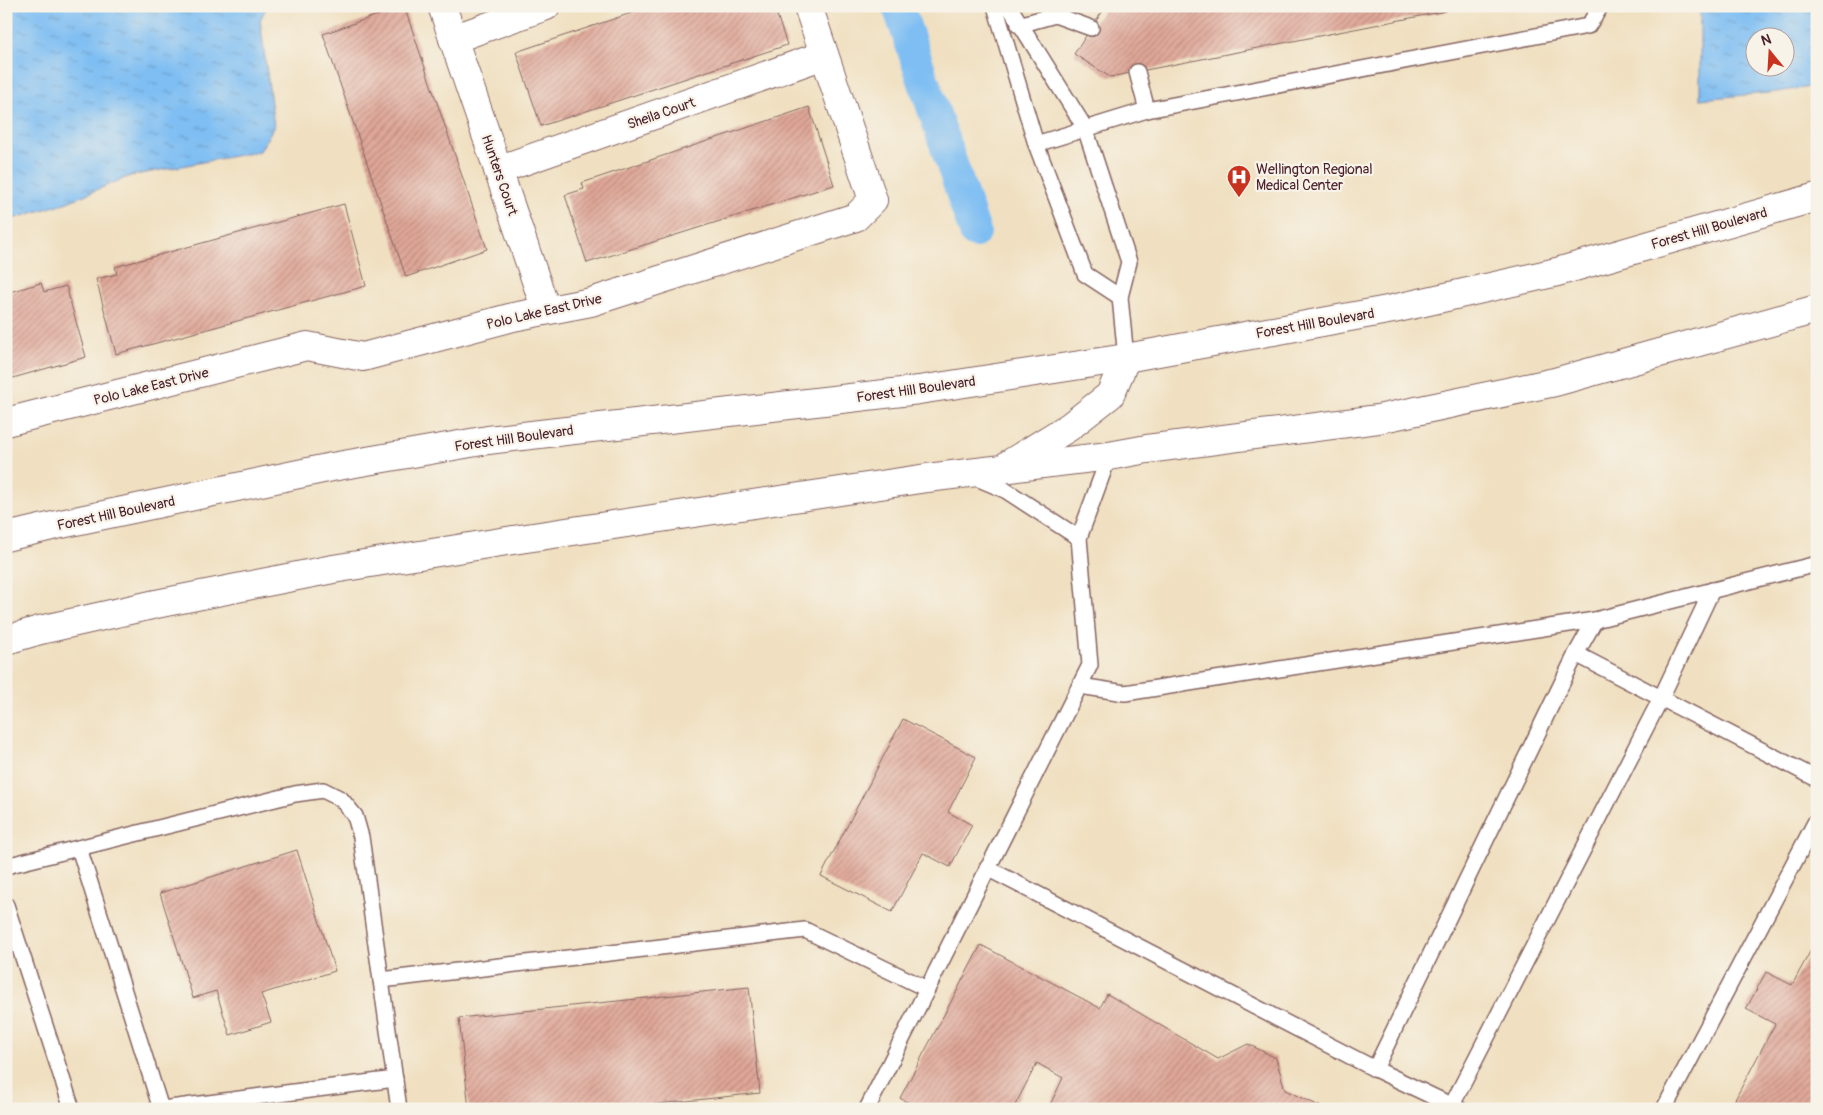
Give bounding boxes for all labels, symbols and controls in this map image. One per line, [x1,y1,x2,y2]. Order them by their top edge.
north arrow [1746,28,1796,78]
text: N [1759,31,1773,50]
street label: Sheila Court [625,94,698,133]
street label: Hunters Court [478,133,521,218]
place label: Wellington Regional Medical Center [1256,161,1373,194]
hospital icon: Wellington Regional Medical Center [1226,164,1252,198]
street label: Forest Hill Boulevard [1649,204,1769,253]
street label: Polo Lake East Drive [485,290,604,333]
street label: Forest Hill Boulevard [1255,305,1376,342]
street label: Polo Lake East Drive [92,364,210,409]
street label: Forest Hill Boulevard [855,373,977,406]
street label: Forest Hill Boulevard [453,422,575,455]
street label: Forest Hill Boulevard [56,493,177,534]

